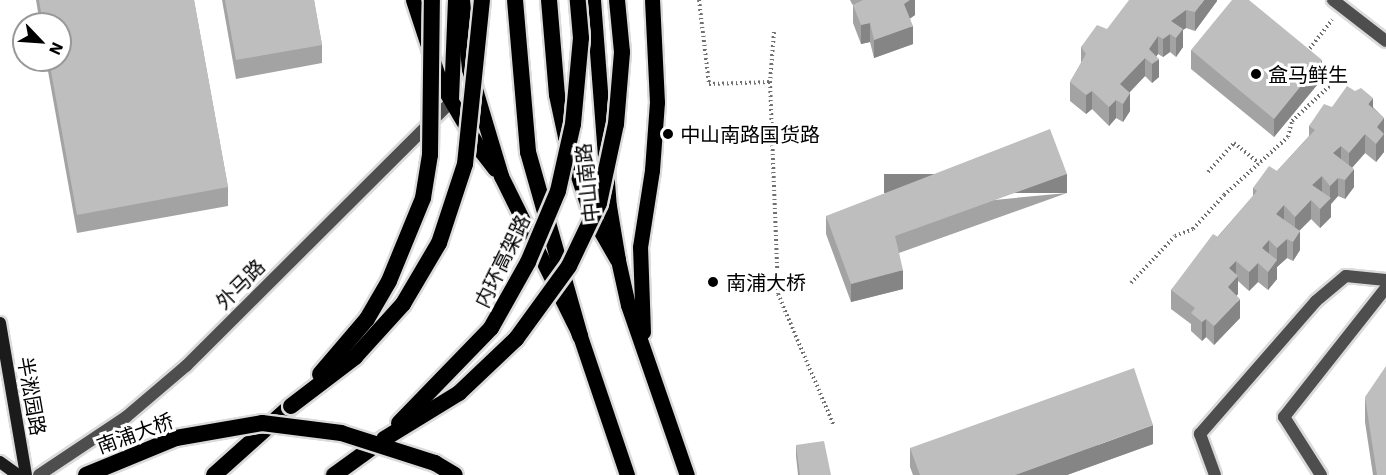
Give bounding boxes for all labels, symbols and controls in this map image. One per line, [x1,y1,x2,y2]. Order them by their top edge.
north arrow [12,12,72,72]
text: N [45,39,68,58]
place label: 盒马鲜生 [1268,62,1348,86]
marker: 盒马鲜生 [1249,67,1263,81]
place label: 中山南路国货路 [680,122,820,146]
marker: 中山南路国货路 [661,127,675,141]
street label: 中山南路 [571,142,603,224]
street label: 内环高架路 [469,211,535,311]
street label: 外马路 [210,254,270,314]
place label: 南浦大桥 [726,270,806,294]
marker: 南浦大桥 [704,273,722,291]
street label: 半淞园路 [13,355,51,437]
street label: 南浦大桥 [93,408,177,458]

